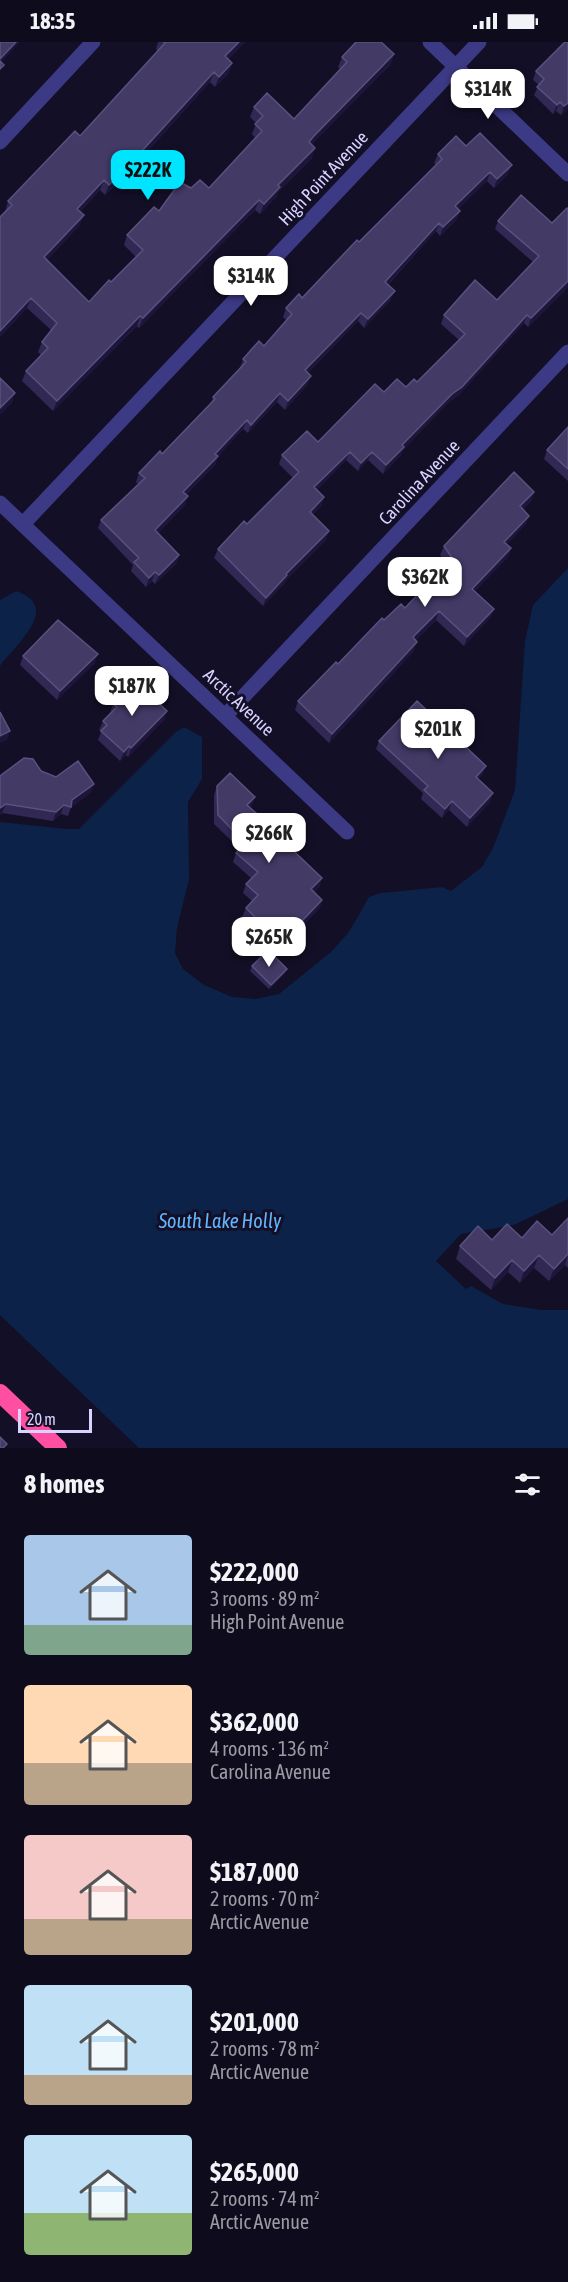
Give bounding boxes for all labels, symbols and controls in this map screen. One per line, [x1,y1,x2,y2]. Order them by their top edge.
text: 18:35 [30,8,75,34]
pin: $314K [446,69,530,120]
text: $314K [465,77,511,100]
street label: High Point Avenue [274,127,372,229]
pin: $222K [106,150,190,201]
text: $222K [125,158,171,181]
pin: $314K [209,256,293,307]
text: $314K [228,264,274,287]
street label: Carolina Avenue [374,435,464,529]
pin: $362K [383,557,467,608]
text: $362K [402,565,448,588]
street label: Arctic Avenue [199,664,279,740]
pin: $187K [90,666,174,717]
text: $187K [109,674,155,697]
pin: $201K [396,709,480,760]
text: $201K [415,717,461,740]
pin: $266K [227,813,311,864]
text: $266K [246,821,292,844]
pin: $265K [227,917,311,968]
text: $265K [246,925,292,948]
water label: South Lake Holly [158,1209,282,1232]
scale bar [18,1406,92,1434]
text: 20 m [27,1410,56,1428]
icon: filters [511,1468,544,1501]
text: 8 homes [24,1469,104,1499]
text: $222,000 [210,1557,299,1587]
icon: home [72,1559,144,1631]
text: 3 rooms · 89 m² [210,1587,320,1610]
text: High Point Avenue [210,1610,344,1633]
text: $362,000 [210,1707,299,1737]
icon: home [72,1709,144,1781]
text: 4 rooms · 136 m² [210,1737,329,1760]
text: Carolina Avenue [210,1760,331,1783]
text: $187,000 [210,1857,299,1887]
icon: home [72,1859,144,1931]
text: 2 rooms · 70 m² [210,1887,320,1910]
text: Arctic Avenue [210,1910,309,1933]
text: $201,000 [210,2007,299,2037]
icon: home [72,2009,144,2081]
text: 2 rooms · 78 m² [210,2037,320,2060]
text: Arctic Avenue [210,2060,309,2083]
text: $265,000 [210,2157,299,2187]
icon: home [72,2159,144,2231]
text: 2 rooms · 74 m² [210,2187,320,2210]
text: Arctic Avenue [210,2210,309,2233]

